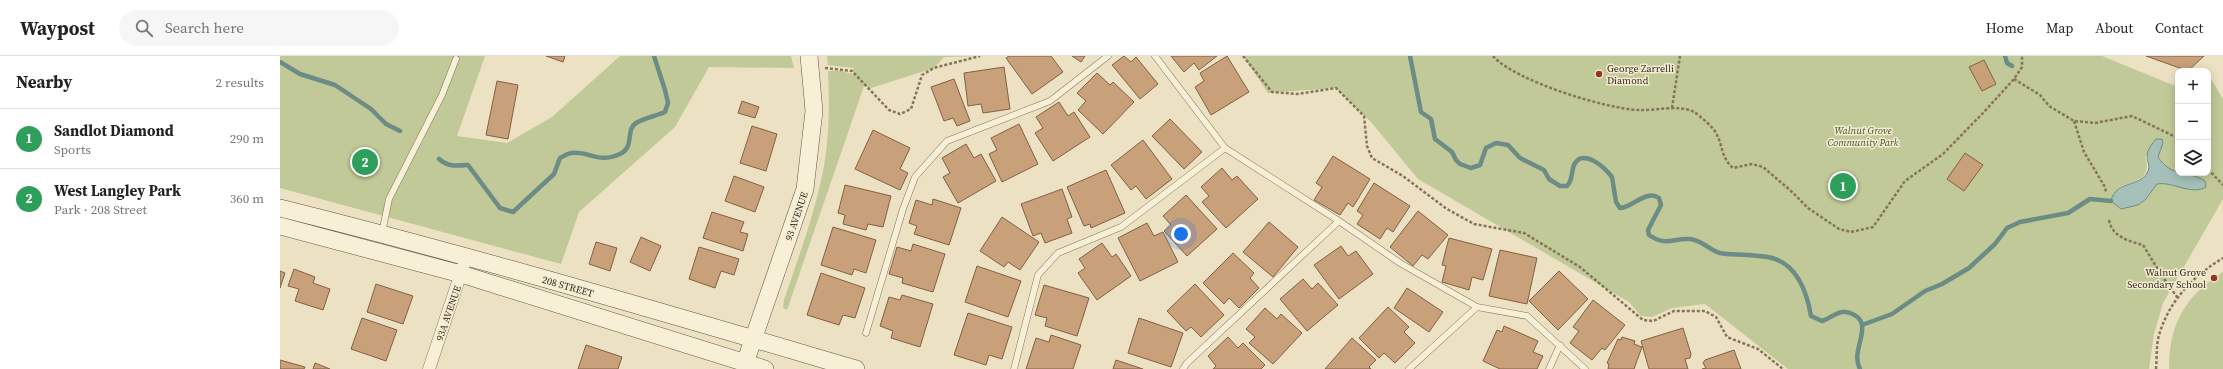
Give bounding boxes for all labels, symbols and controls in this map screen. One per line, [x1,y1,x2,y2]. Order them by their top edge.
search box [119,10,399,46]
text: Waypost [20,15,95,41]
icon: search [133,17,155,39]
text: Search here [165,17,244,38]
text: Home [1986,18,2024,38]
text: Map [2046,18,2073,38]
text: About [2095,18,2133,38]
text: Contact [2155,18,2203,38]
place label: George Zarrelli Diamond [1607,62,1674,87]
map controls [2175,68,2211,176]
button: + [2175,68,2211,104]
marker: George Zarrelli Diamond [1594,69,1604,79]
text: Nearby [16,70,72,94]
text: 2 results [216,74,264,91]
button: − [2175,104,2211,140]
text: Sandlot Diamond [54,120,174,141]
park label: Walnut Grove Community Park [1827,124,1899,149]
text: 1 [25,130,33,147]
text: 290 m [230,130,264,147]
button: layers [2175,140,2211,176]
text: Sports [54,141,91,158]
pin: 2 [352,147,378,177]
pin: 1 [1830,171,1856,201]
text: West Langley Park [54,180,181,201]
text: 2 [25,190,33,207]
text: 360 m [230,190,264,207]
street label: 93 AVENUE [782,190,811,242]
text: Park · 208 Street [54,201,147,218]
your location [1171,224,1191,244]
place label: Walnut Grove Secondary School [2127,266,2206,291]
street label: 208 STREET [541,273,595,300]
marker: Walnut Grove Secondary School [2209,273,2219,283]
street label: 93A AVENUE [433,284,464,342]

